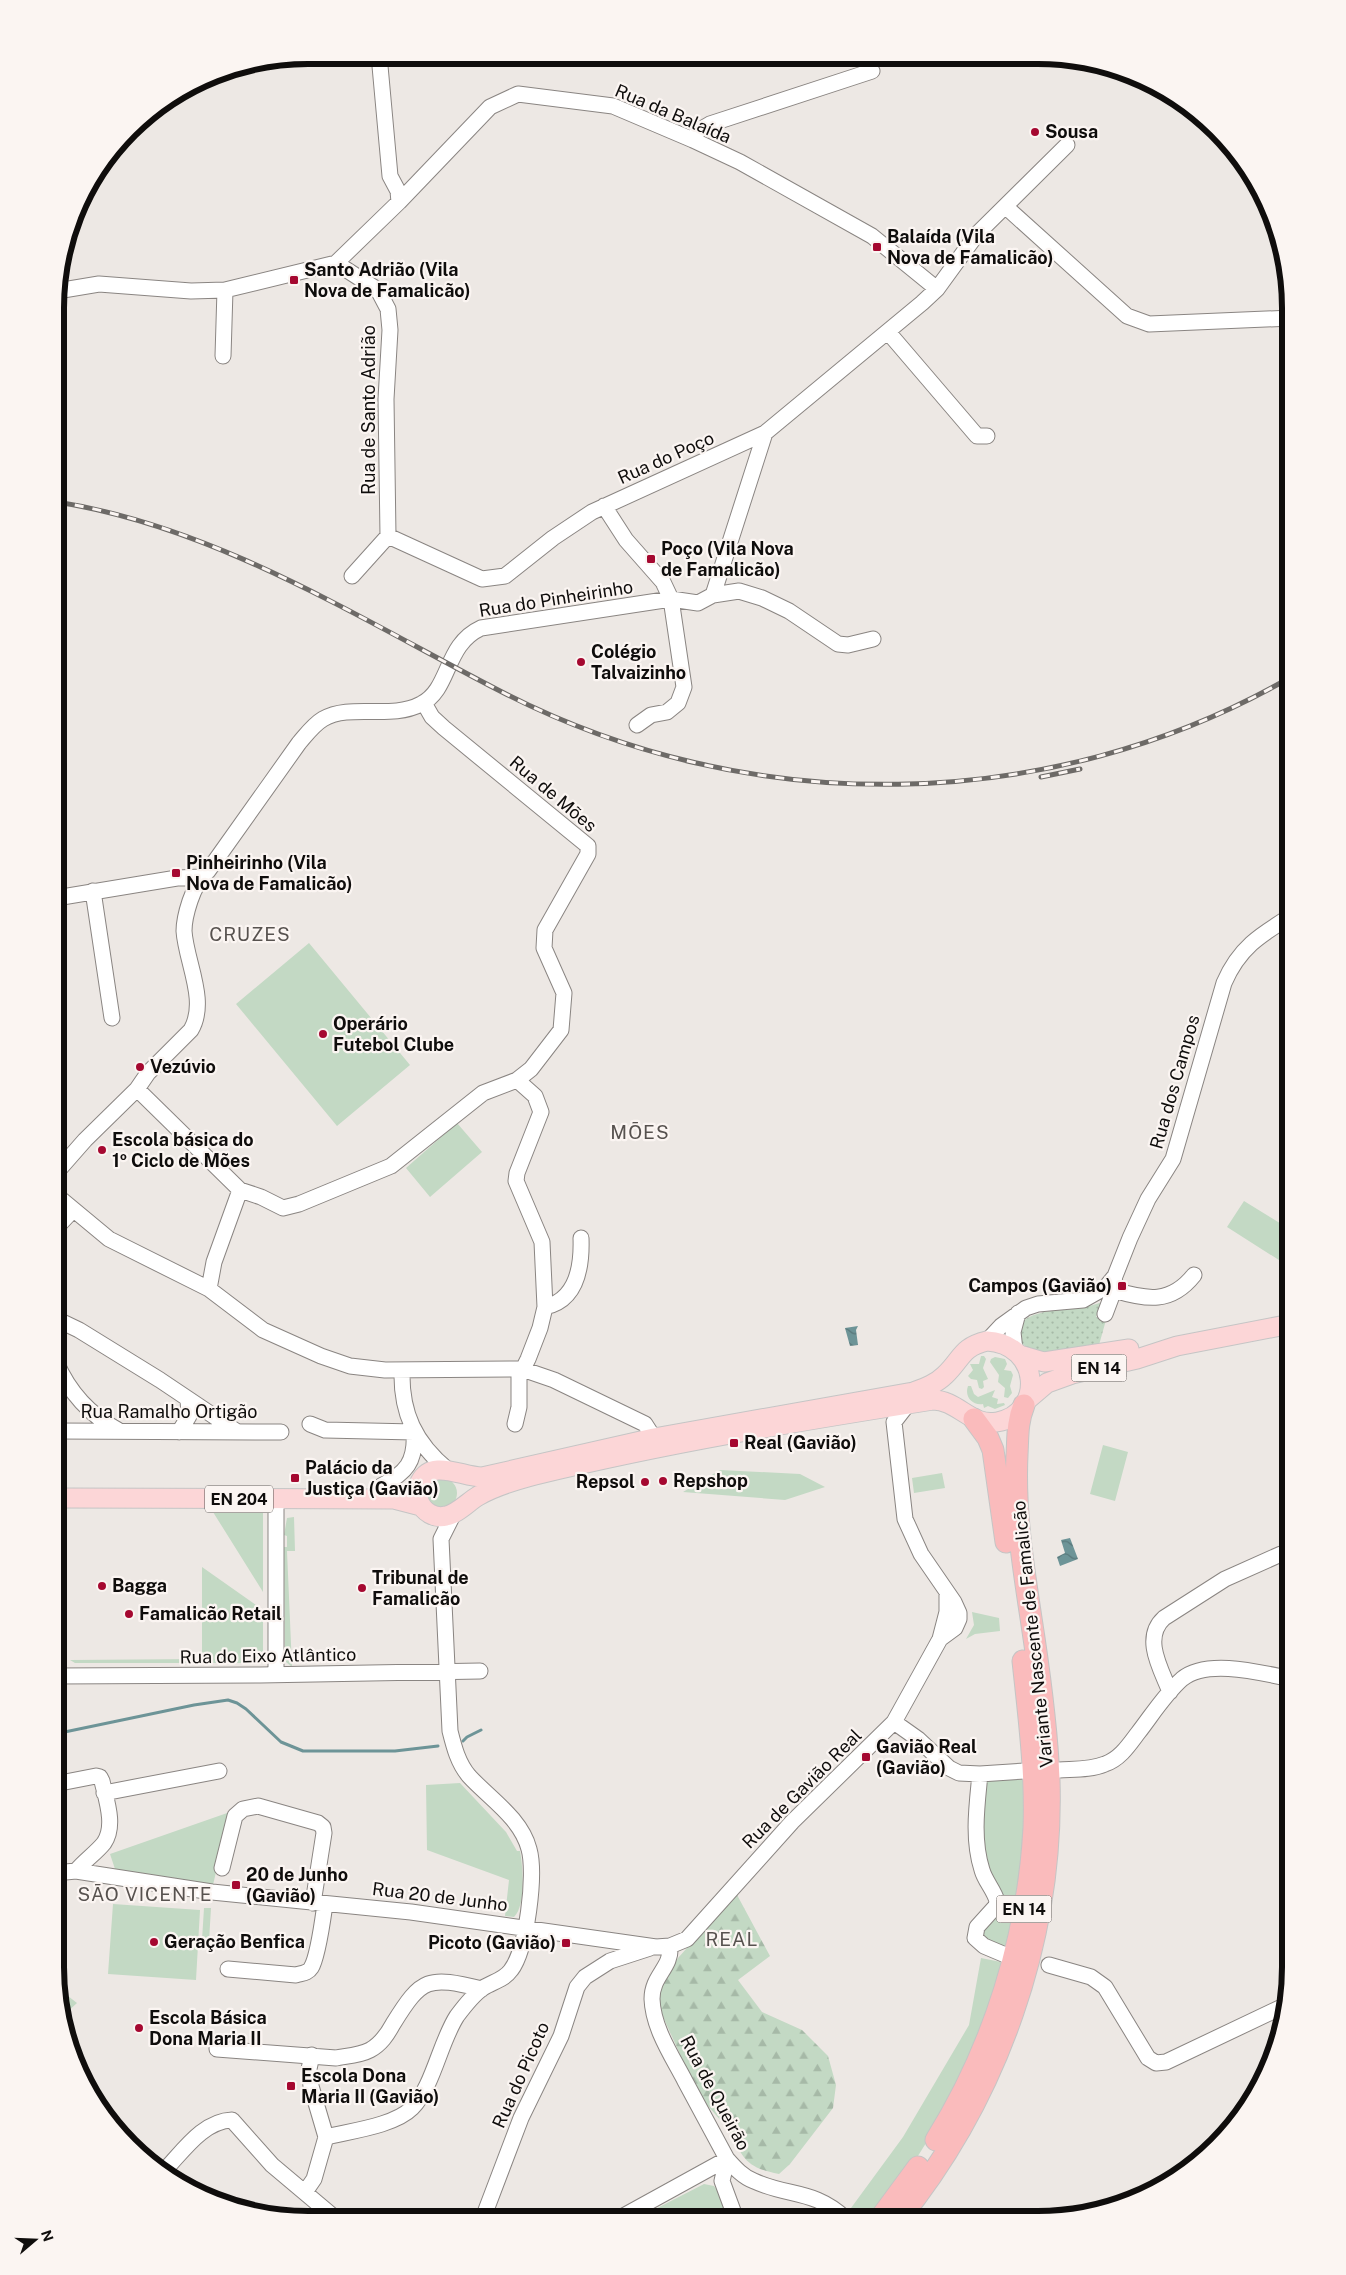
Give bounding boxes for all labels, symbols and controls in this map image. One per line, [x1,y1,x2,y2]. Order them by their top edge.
street label: Rua da Balaída [612,80,734,147]
place label: Sousa [1045,121,1098,142]
marker: Sousa [1029,126,1041,138]
place label: Balaída (Vila Nova de Famalicão) [887,226,1054,268]
marker: Balaída (Vila Nova de Famalicão) [871,241,883,253]
place label: Santo Adrião (Vila Nova de Famalicão) [304,259,471,301]
marker: Santo Adrião (Vila Nova de Famalicão) [288,274,300,286]
street label: Rua de Santo Adrião [358,325,379,495]
street label: Rua do Poço [614,427,717,488]
place label: Poço (Vila Nova de Famalicão) [661,538,794,580]
marker: Poço (Vila Nova de Famalicão) [645,553,657,565]
street label: Rua do Pinheirinho [477,576,635,621]
place label: Colégio Talvaizinho [591,641,686,683]
marker: Colégio Talvaizinho [575,656,587,668]
street label: Rua de Mões [506,751,601,836]
place label: Pinheirinho (Vila Nova de Famalicão) [186,852,353,894]
marker: Pinheirinho (Vila Nova de Famalicão) [170,867,182,879]
district label: CRUZES [209,923,291,945]
street label: Rua dos Campos [1145,1012,1204,1151]
place label: Operário Futebol Clube [333,1013,454,1055]
marker: Operário Futebol Clube [317,1028,329,1040]
place label: Vezúvio [150,1056,216,1077]
marker: Vezúvio [134,1061,146,1073]
district label: MÕES [610,1121,670,1143]
place label: Escola básica do 1º Ciclo de Mões [112,1129,254,1171]
marker: Escola básica do 1º Ciclo de Mões [96,1144,108,1156]
place label: Campos (Gavião) [968,1275,1112,1296]
marker: Campos (Gavião) [1116,1280,1128,1292]
road number: EN 14 [1072,1355,1126,1382]
street label: Rua Ramalho Ortigão [81,1401,257,1422]
place label: Real (Gavião) [744,1432,857,1453]
marker: Real (Gavião) [728,1437,740,1449]
place label: Palácio da Justiça (Gavião) [305,1457,439,1499]
place label: Repshop [673,1470,748,1491]
place label: Repsol [576,1471,635,1492]
marker: Palácio da Justiça (Gavião) [289,1472,301,1484]
marker: Repshop [657,1475,669,1487]
marker: Repsol [639,1476,651,1488]
road number: EN 204 [205,1486,273,1512]
street label: Variante Nascente de Famalicão [1008,1500,1057,1768]
place label: Tribunal de Famalicão [372,1567,469,1609]
place label: Bagga [112,1575,167,1596]
marker: Bagga [96,1580,108,1592]
marker: Tribunal de Famalicão [356,1582,368,1594]
place label: Famalicão Retail [139,1603,282,1624]
marker: Famalicão Retail [123,1608,135,1620]
street label: Rua do Eixo Atlântico [179,1643,357,1668]
street label: Rua de Gavião Real [738,1725,866,1853]
place label: Gavião Real (Gavião) [876,1736,977,1778]
marker: Gavião Real (Gavião) [860,1751,872,1763]
place label: 20 de Junho (Gavião) [246,1864,348,1906]
street label: Rua 20 de Junho [371,1878,509,1915]
marker: 20 de Junho (Gavião) [230,1879,242,1891]
district label: SÃO VICENTE [78,1883,212,1905]
road number: EN 14 [996,1896,1052,1922]
district label: REAL [706,1928,758,1950]
place label: Geração Benfica [164,1931,305,1952]
place label: Picoto (Gavião) [428,1932,556,1953]
marker: Geração Benfica [148,1936,160,1948]
marker: Picoto (Gavião) [560,1937,572,1949]
place label: Escola Básica Dona Maria II [149,2007,267,2049]
street label: Rua do Picoto [488,2018,553,2131]
marker: Escola Básica Dona Maria II [133,2022,145,2034]
street label: Rua de Queirão [676,2032,755,2154]
place label: Escola Dona Maria II (Gavião) [301,2065,439,2107]
marker: Escola Dona Maria II (Gavião) [285,2080,297,2092]
north arrow [10,2215,60,2265]
text: N [38,2228,57,2244]

